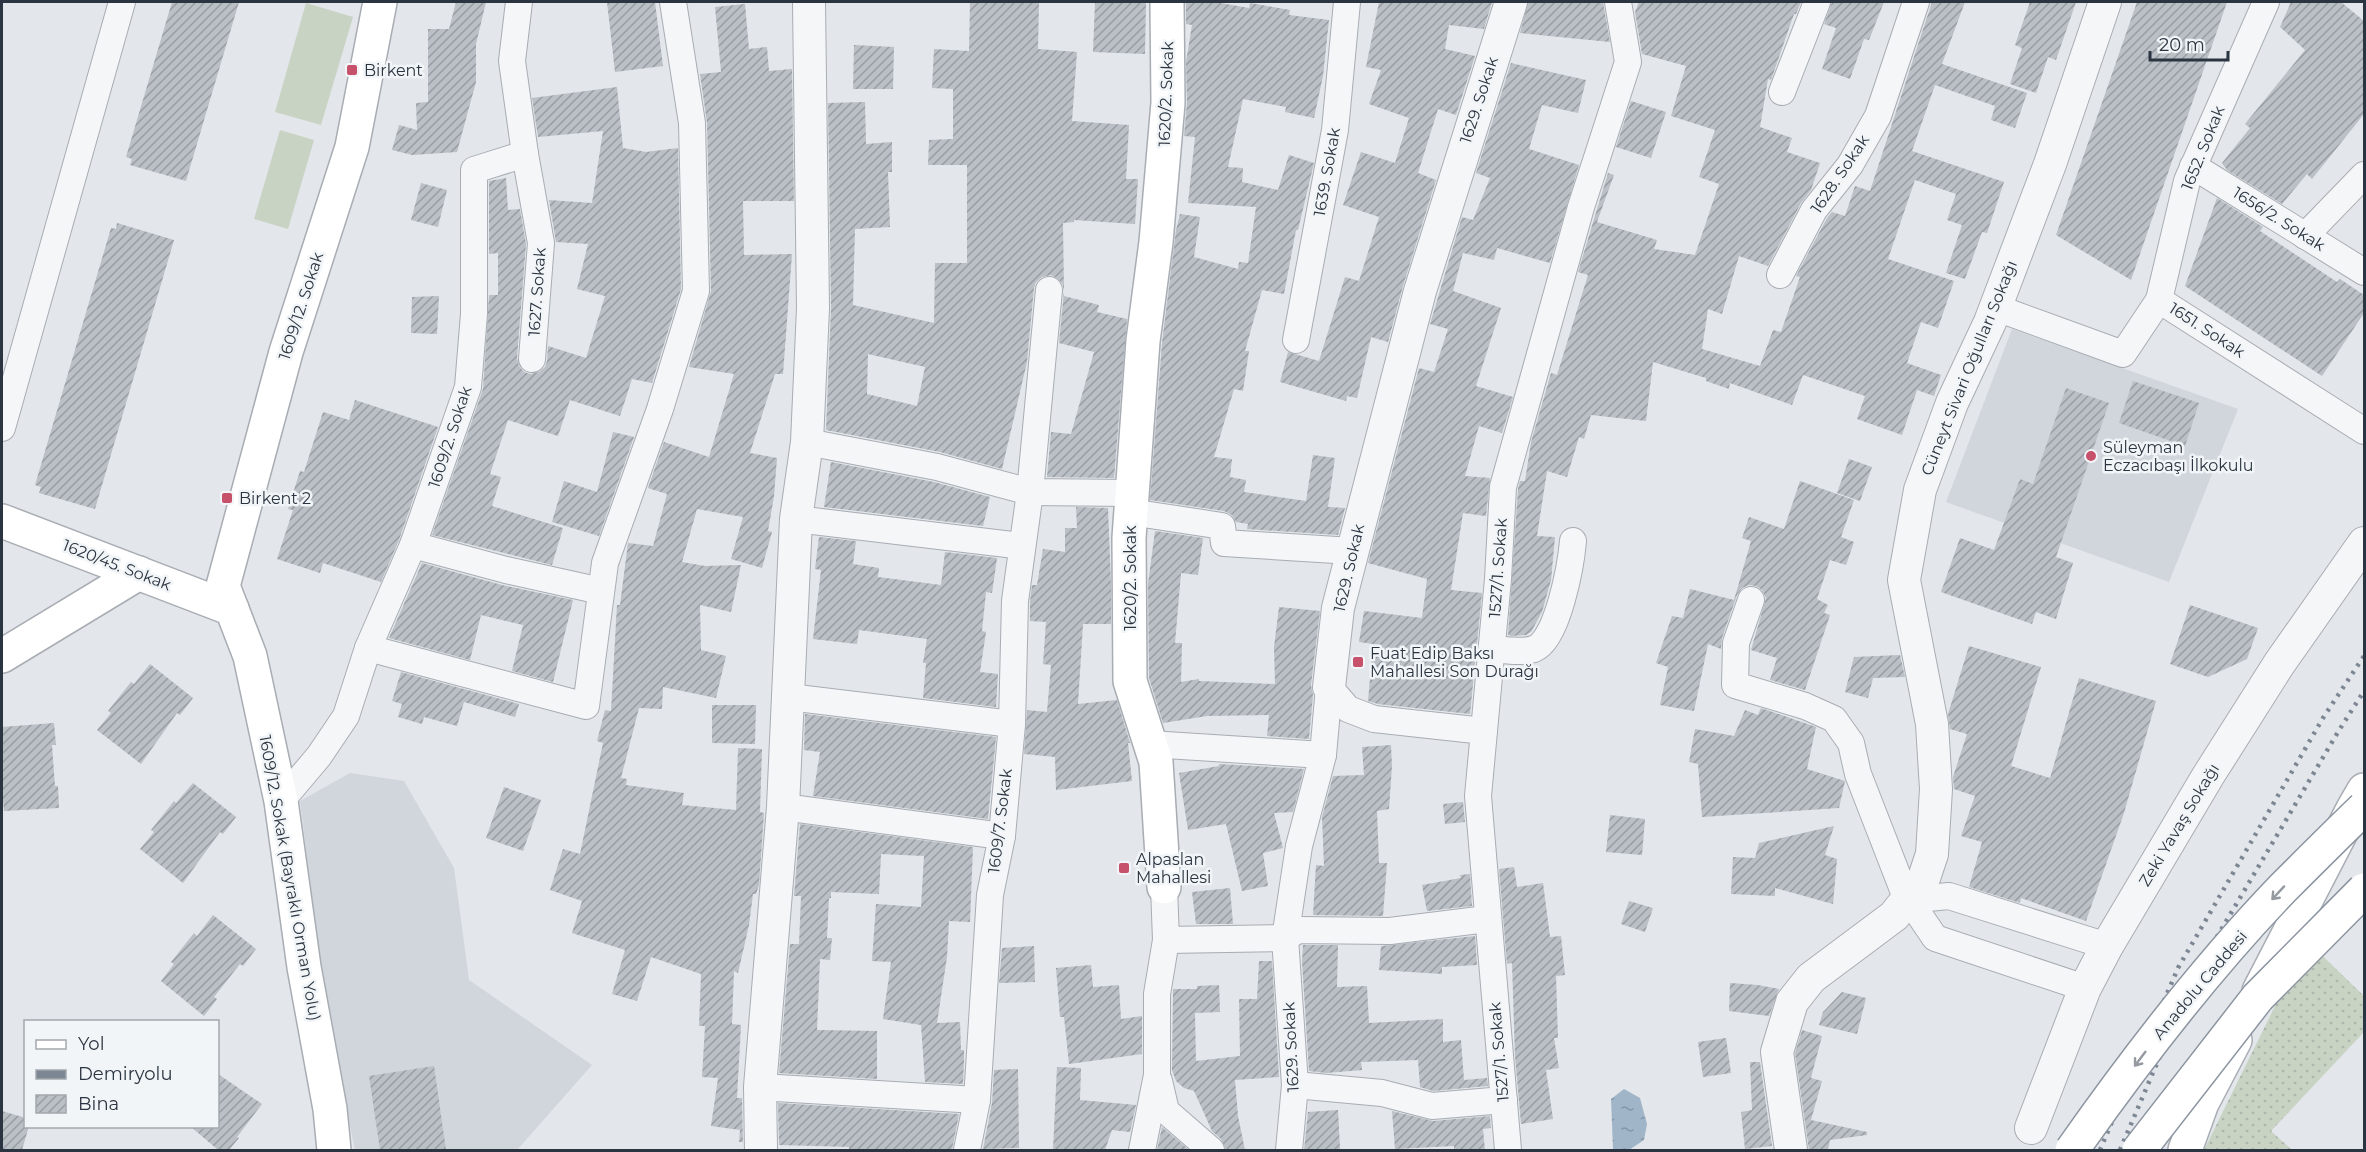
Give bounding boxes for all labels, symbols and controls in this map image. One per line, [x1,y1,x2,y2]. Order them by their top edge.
scale bar [2150,24,2228,62]
text: 20 m [2159,34,2205,56]
street label: 1620/2. Sokak [1155,41,1177,147]
street label: 1629. Sokak [1456,54,1502,146]
place label: Birkent [364,61,423,80]
marker: Birkent [345,63,359,77]
street label: 1652. Sokak [2177,102,2229,193]
street label: 1639. Sokak [1310,126,1344,218]
street label: 1628. Sokak [1807,131,1874,217]
street label: 1656/2. Sokak [2229,183,2329,255]
street label: 1627. Sokak [524,247,550,337]
street label: 1609/12. Sokak [275,249,328,362]
street label: Cüneyt Sivari Oğulları Sokağı [1917,258,2021,478]
street label: 1651. Sokak [2166,299,2249,362]
street label: 1609/2. Sokak [425,383,476,490]
place label: Süleyman Eczacıbaşı İlkokulu [2103,438,2254,475]
marker: Süleyman Eczacıbaşı İlkokulu [2084,449,2098,463]
place label: Birkent 2 [239,489,311,508]
marker: Birkent 2 [220,491,234,505]
street label: 1527/1. Sokak [1485,517,1511,619]
street label: 1629. Sokak [1330,522,1368,614]
street label: 1620/2. Sokak [1121,525,1140,631]
street label: 1620/45. Sokak [60,536,174,595]
place label: Fuat Edip Baksı Mahallesi Son Durağı [1370,644,1539,681]
marker: Fuat Edip Baksı Mahallesi Son Durağı [1351,655,1365,669]
street label: 1609/12. Sokak (Bayraklı Orman Yolu) [255,734,325,1022]
street label: Zeki Yavaş Sokağı [2135,760,2223,890]
street label: 1609/7. Sokak [984,767,1016,875]
place label: Alpaslan Mahallesi [1136,850,1211,887]
marker: Alpaslan Mahallesi [1117,861,1131,875]
one-way arrow [2271,886,2286,901]
street label: Anadolu Caddesi [2149,927,2251,1043]
street label: 1629. Sokak [1279,1001,1303,1092]
street label: 1527/1. Sokak [1485,1001,1513,1103]
legend [24,1020,219,1128]
text: Yol [78,1033,104,1055]
one-way arrow [2134,1051,2147,1067]
text: Demiryolu [78,1063,173,1085]
text: Bina [78,1093,119,1115]

